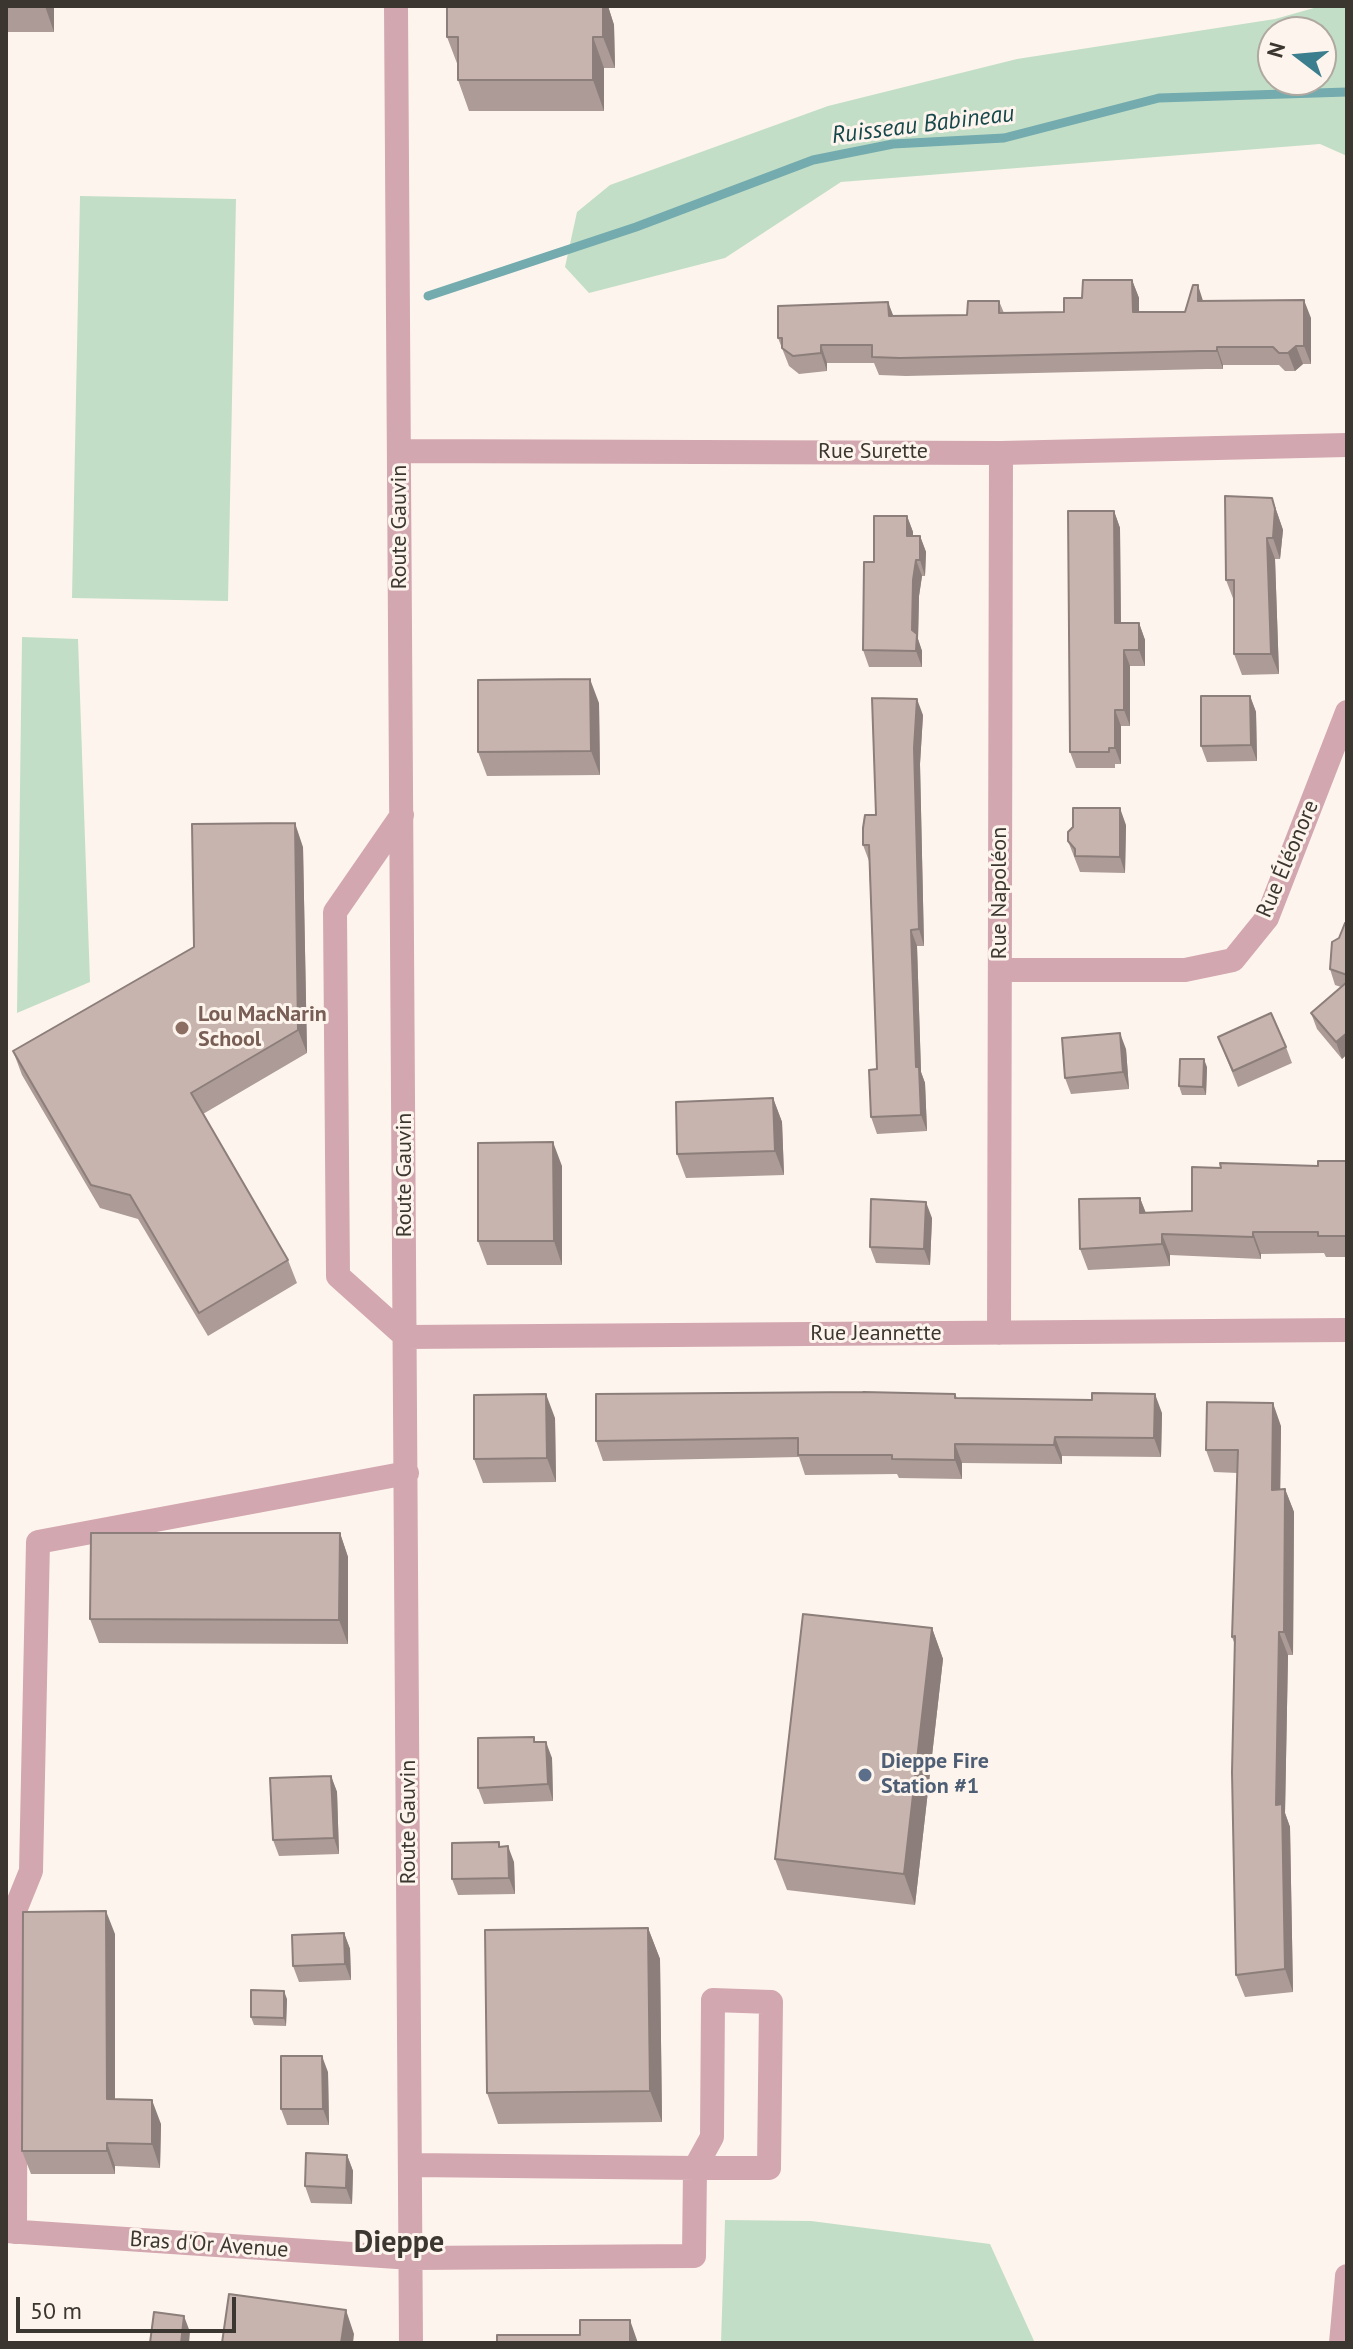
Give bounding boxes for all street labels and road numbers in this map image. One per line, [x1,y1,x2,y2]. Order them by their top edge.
street label: Rue Surette [818,439,928,465]
street label: Route Gauvin [387,465,413,589]
street label: Rue Éléonore [1251,796,1325,922]
street label: Rue Napoléon [987,827,1013,959]
street label: Route Gauvin [392,1113,418,1237]
street label: Rue Jeannette [810,1321,942,1347]
street label: Route Gauvin [396,1760,422,1884]
street label: Bras d'Or Avenue [129,2226,289,2264]

